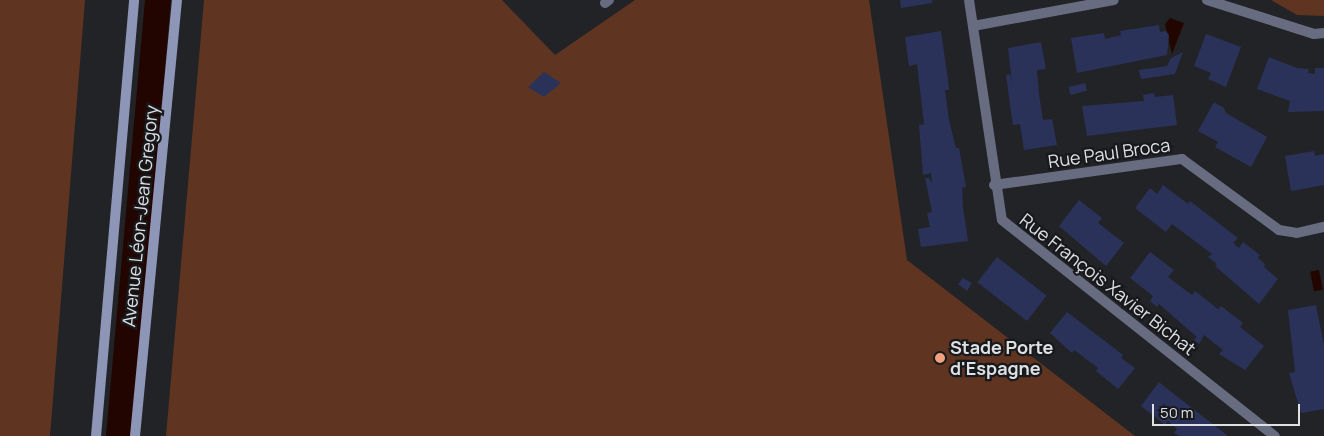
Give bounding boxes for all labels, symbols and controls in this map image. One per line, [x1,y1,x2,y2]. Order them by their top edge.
street label: Avenue Léon-Jean Gregory [118,104,162,328]
street label: Rue Paul Broca [1047,134,1171,172]
street label: Rue François Xavier Bichat [1016,209,1200,359]
place label: Stade Porte d'Espagne [950,337,1053,379]
marker: Stade Porte d'Espagne [934,352,946,364]
scale bar [1154,394,1302,426]
text: 50 m [1160,402,1194,423]

